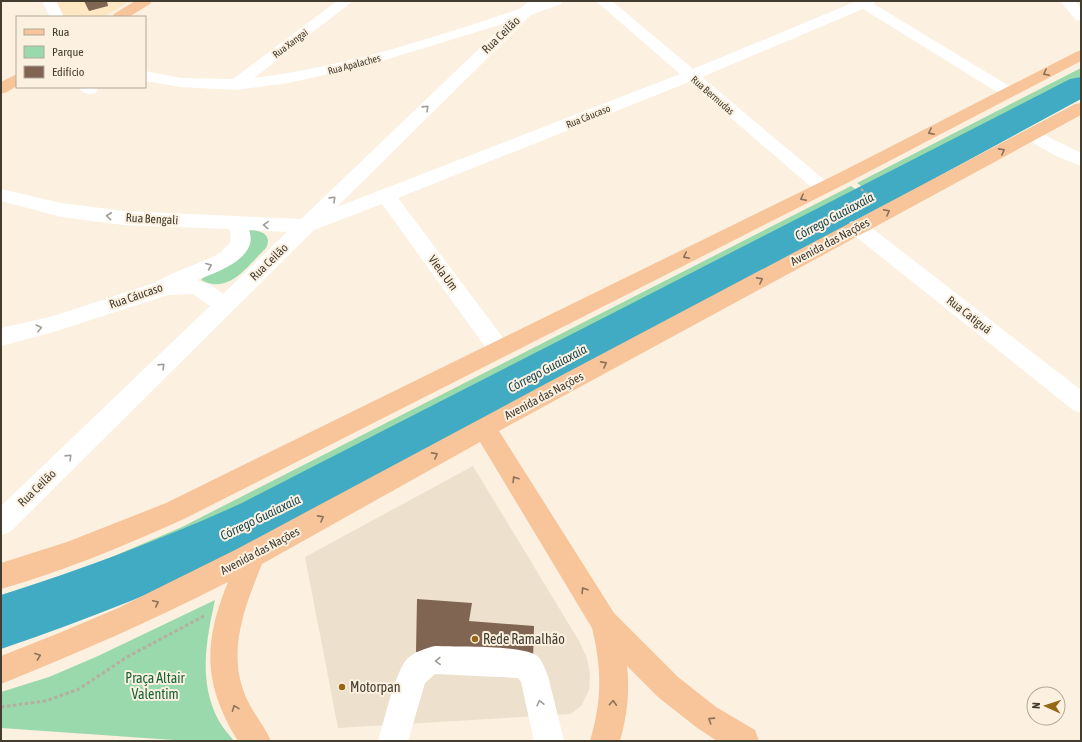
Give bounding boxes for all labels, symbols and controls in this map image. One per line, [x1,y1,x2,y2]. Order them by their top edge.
street label: Rua Ceilão [479,13,523,56]
legend [16,16,146,88]
text: Rua [52,25,69,39]
street label: Rua Xangai [271,27,310,60]
text: Parque [52,45,84,59]
street label: Rua Apalaches [327,52,382,77]
text: Edifício [52,65,85,79]
one-way arrow [1043,68,1051,75]
street label: Rua Bermudas [689,74,737,117]
street label: Rua Cáucaso [565,103,612,130]
one-way arrow [421,105,429,113]
one-way arrow [928,128,935,135]
one-way arrow [998,148,1005,156]
water label: Córrego Guaiaxaia [792,189,876,244]
one-way arrow [799,193,807,201]
one-way arrow [328,196,336,204]
one-way arrow [883,209,890,216]
street label: Rua Bengali [125,211,179,227]
one-way arrow [106,212,112,221]
street label: Avenida das Nações [788,215,872,269]
one-way arrow [263,220,269,229]
street label: Rua Ceilão [247,240,291,283]
one-way arrow [683,251,691,259]
street label: Viela Um [425,253,461,293]
one-way arrow [206,263,213,271]
one-way arrow [756,277,763,284]
street label: Rua Cáucaso [107,280,165,312]
street label: Rua Catiguá [944,293,994,337]
one-way arrow [36,324,42,332]
water label: Córrego Guaiaxaia [505,341,589,396]
one-way arrow [600,361,607,368]
one-way arrow [157,363,165,371]
street label: Avenida das Nações [502,369,586,423]
one-way arrow [431,452,438,460]
one-way arrow [64,454,72,461]
street label: Rua Ceilão [15,466,59,509]
one-way arrow [513,477,520,484]
water label: Córrego Guaiaxaia [218,492,303,543]
one-way arrow [317,515,324,522]
street label: Avenida das Nações [218,524,302,578]
one-way arrow [581,587,588,594]
one-way arrow [152,600,160,608]
place label: Rede Ramalhão [483,631,565,647]
marker: Rede Ramalhão [470,634,480,644]
one-way arrow [34,653,41,661]
one-way arrow [435,657,441,665]
park label: Praça Altair Valentim [125,670,186,702]
place label: Motorpan [350,679,401,695]
marker: Motorpan [337,682,347,692]
north arrow [1026,686,1066,726]
one-way arrow [536,700,545,707]
one-way arrow [609,700,618,706]
text: N [1030,702,1042,709]
one-way arrow [232,704,240,711]
one-way arrow [708,717,715,725]

